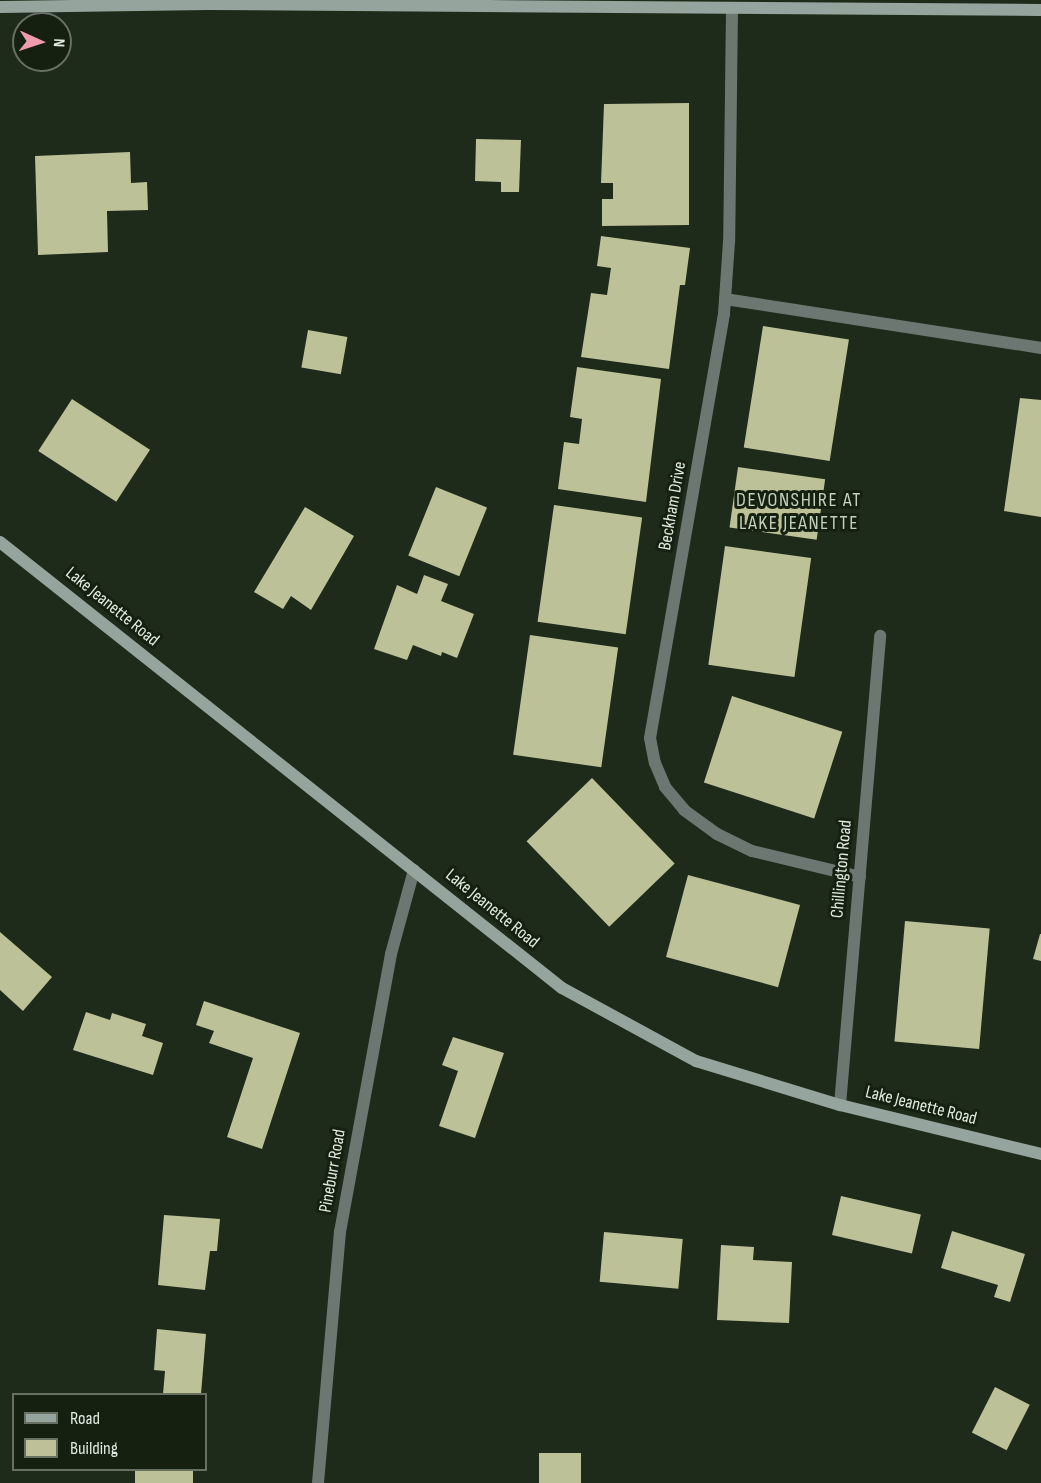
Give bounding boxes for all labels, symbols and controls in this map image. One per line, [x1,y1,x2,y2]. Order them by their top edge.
north arrow [12,12,72,72]
text: N [49,38,68,48]
street label: Beckham Drive [655,460,691,552]
district label: DEVONSHIRE AT LAKE JEANETTE [736,488,862,535]
street label: Lake Jeanette Road [61,563,163,651]
street label: Chillington Road [827,819,857,919]
street label: Lake Jeanette Road [441,865,543,953]
street label: Lake Jeanette Road [863,1082,979,1130]
street label: Pineburr Road [315,1128,351,1214]
legend [12,1393,207,1471]
text: Road [70,1408,100,1429]
text: Building [70,1438,118,1459]

